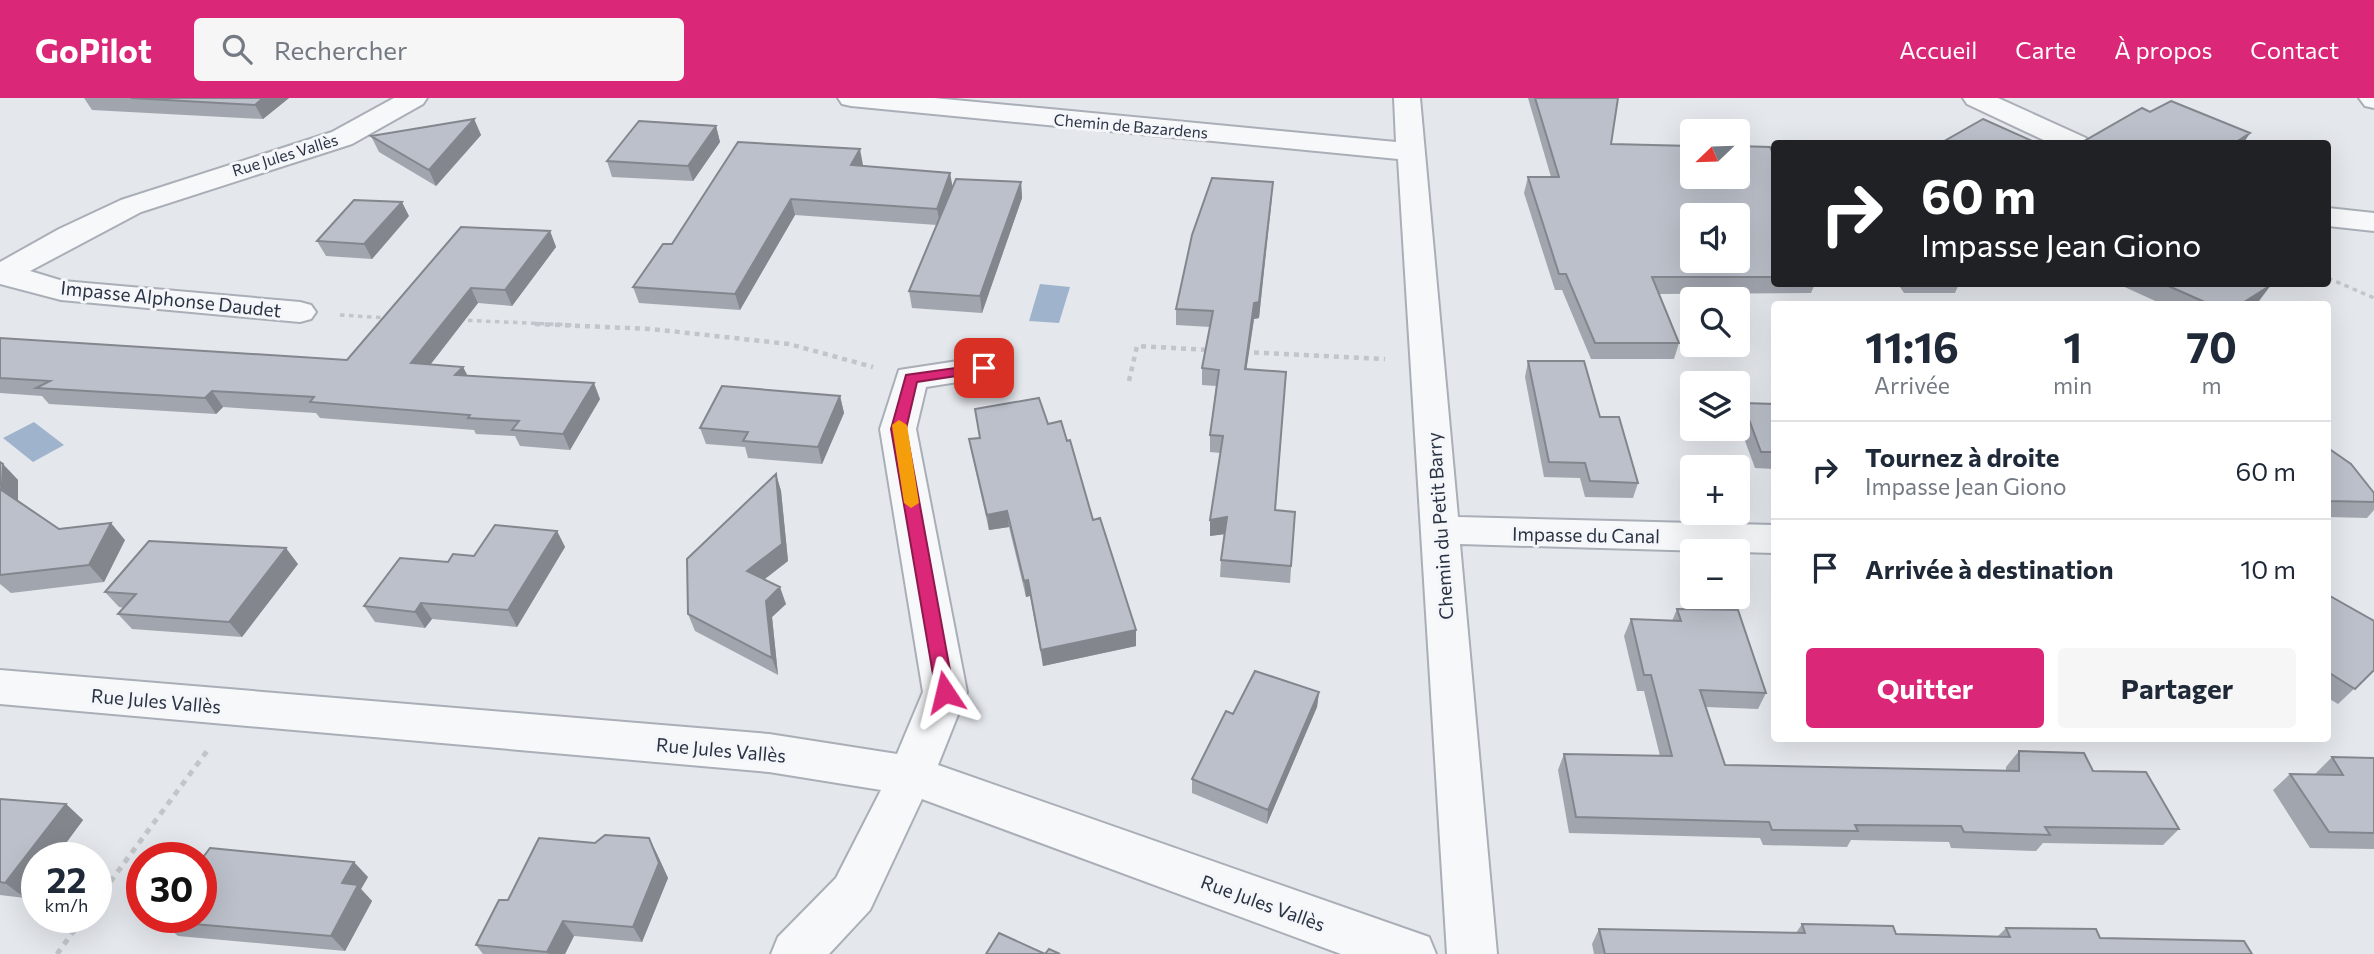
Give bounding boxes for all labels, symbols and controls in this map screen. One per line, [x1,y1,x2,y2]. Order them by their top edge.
search box [194,18,684,81]
text: GoPilot [35,29,152,70]
icon: search [218,30,256,68]
text: Rechercher [274,34,407,65]
text: Accueil [1899,35,1977,64]
text: Carte [2015,35,2076,64]
text: À propos [2114,35,2212,64]
text: Contact [2250,35,2339,64]
street label: Chemin de Bazardens [1053,109,1209,142]
north arrow [1680,119,1750,189]
map controls [1680,119,1750,609]
street label: Rue Jules Vallès [230,129,340,180]
text: 60 m [1921,164,2036,224]
icon: right [1806,168,1897,259]
button: sound [1680,203,1750,273]
text: Impasse Jean Giono [1921,224,2201,264]
street label: Impasse Alphonse Daudet [60,275,283,322]
button: search [1680,287,1750,357]
text: 11:16 [1865,320,1959,372]
text: 1 [2063,320,2082,372]
text: 70 [2186,320,2237,372]
pin [954,338,1014,398]
icon: arrive [965,349,1003,387]
button: layers [1680,371,1750,441]
text: Arrivée [1874,371,1950,399]
text: min [2053,371,2092,399]
text: m [2202,371,2222,399]
street label: Chemin du Petit Barry [1421,431,1458,621]
text: Tournez à droite [1865,441,2060,472]
icon: right [1806,451,1844,489]
button: + [1680,455,1750,525]
text: 60 m [2236,455,2296,486]
text: Impasse Jean Giono [1865,472,2066,500]
street label: Impasse du Canal [1512,522,1660,547]
button: − [1680,539,1750,609]
icon: arrive [1806,549,1844,587]
text: Arrivée à destination [1865,553,2113,584]
text: 10 m [2240,553,2296,584]
button: Quitter [1806,648,2044,728]
button: Partager [2058,648,2296,728]
position arrow [908,655,982,729]
street label: Rue Jules Vallès [90,683,222,718]
street label: Rue Jules Vallès [655,732,787,767]
speed limit sign: 30 [126,842,217,933]
text: 22 [47,857,86,900]
street label: Rue Jules Vallès [1198,869,1328,936]
text: km/h [45,894,88,916]

